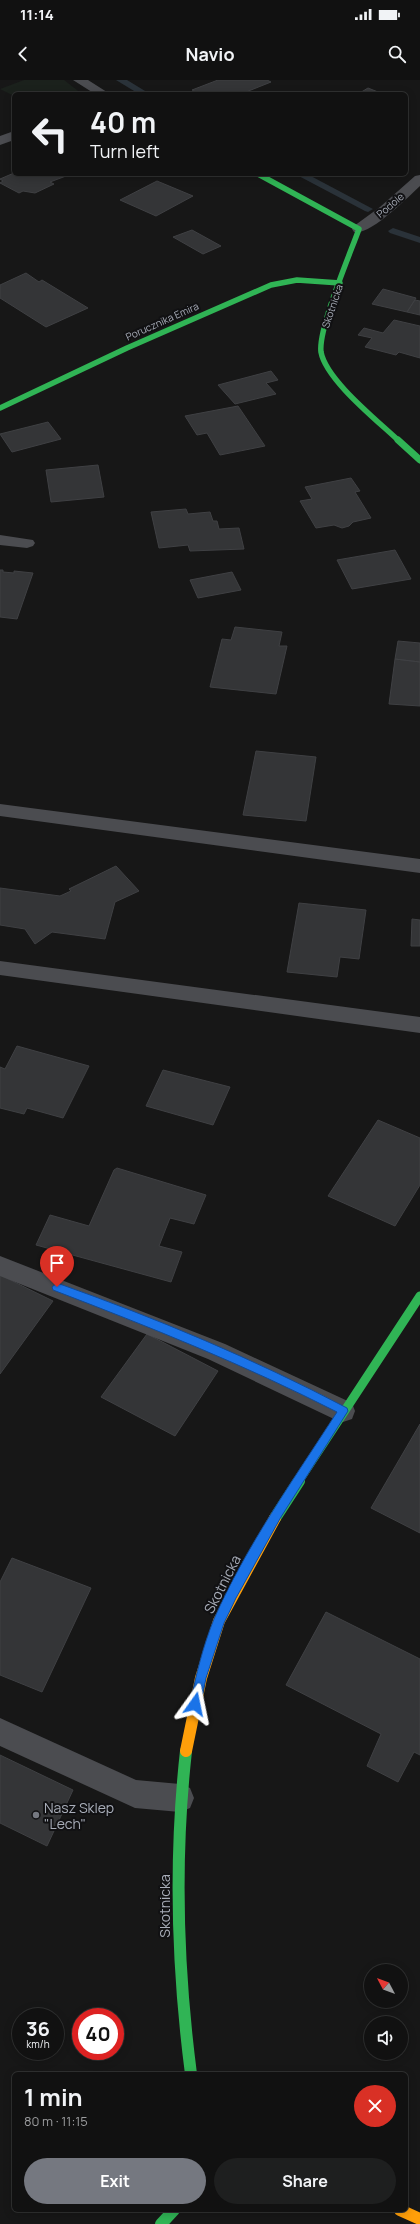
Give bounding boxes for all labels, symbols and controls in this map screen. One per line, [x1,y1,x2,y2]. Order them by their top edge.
text: 11:14 [20,4,54,25]
text: Navio [185,42,235,66]
icon: back [12,43,34,65]
icon: search [386,43,408,65]
text: 40 m [90,103,156,141]
icon: left [24,108,76,160]
text: Turn left [90,139,160,163]
street label: Podole [373,189,407,221]
street label: Skotnicka [318,282,346,330]
street label: Porucznika Emira [123,299,201,343]
pin [40,1246,74,1287]
icon: arrive [46,1252,68,1274]
street label: Skotnicka [199,1551,245,1617]
position arrow [174,1683,216,1725]
place label: Nasz Sklep "Lech" [44,1798,114,1833]
marker: Nasz Sklep "Lech" [31,1810,41,1820]
street label: Skotnicka [155,1874,174,1938]
north arrow [364,1964,408,2008]
map controls [364,1964,408,2060]
speed limit sign: 40 [72,2008,124,2060]
text: 36 [26,2015,50,2042]
button: sound [364,2016,408,2060]
text: km/h [26,2037,50,2051]
text: 1 min [24,2080,83,2113]
button: close [354,2085,396,2127]
text: 80 m · 11:15 [24,2112,88,2130]
button: Exit [24,2158,206,2204]
button: Share [214,2158,396,2204]

